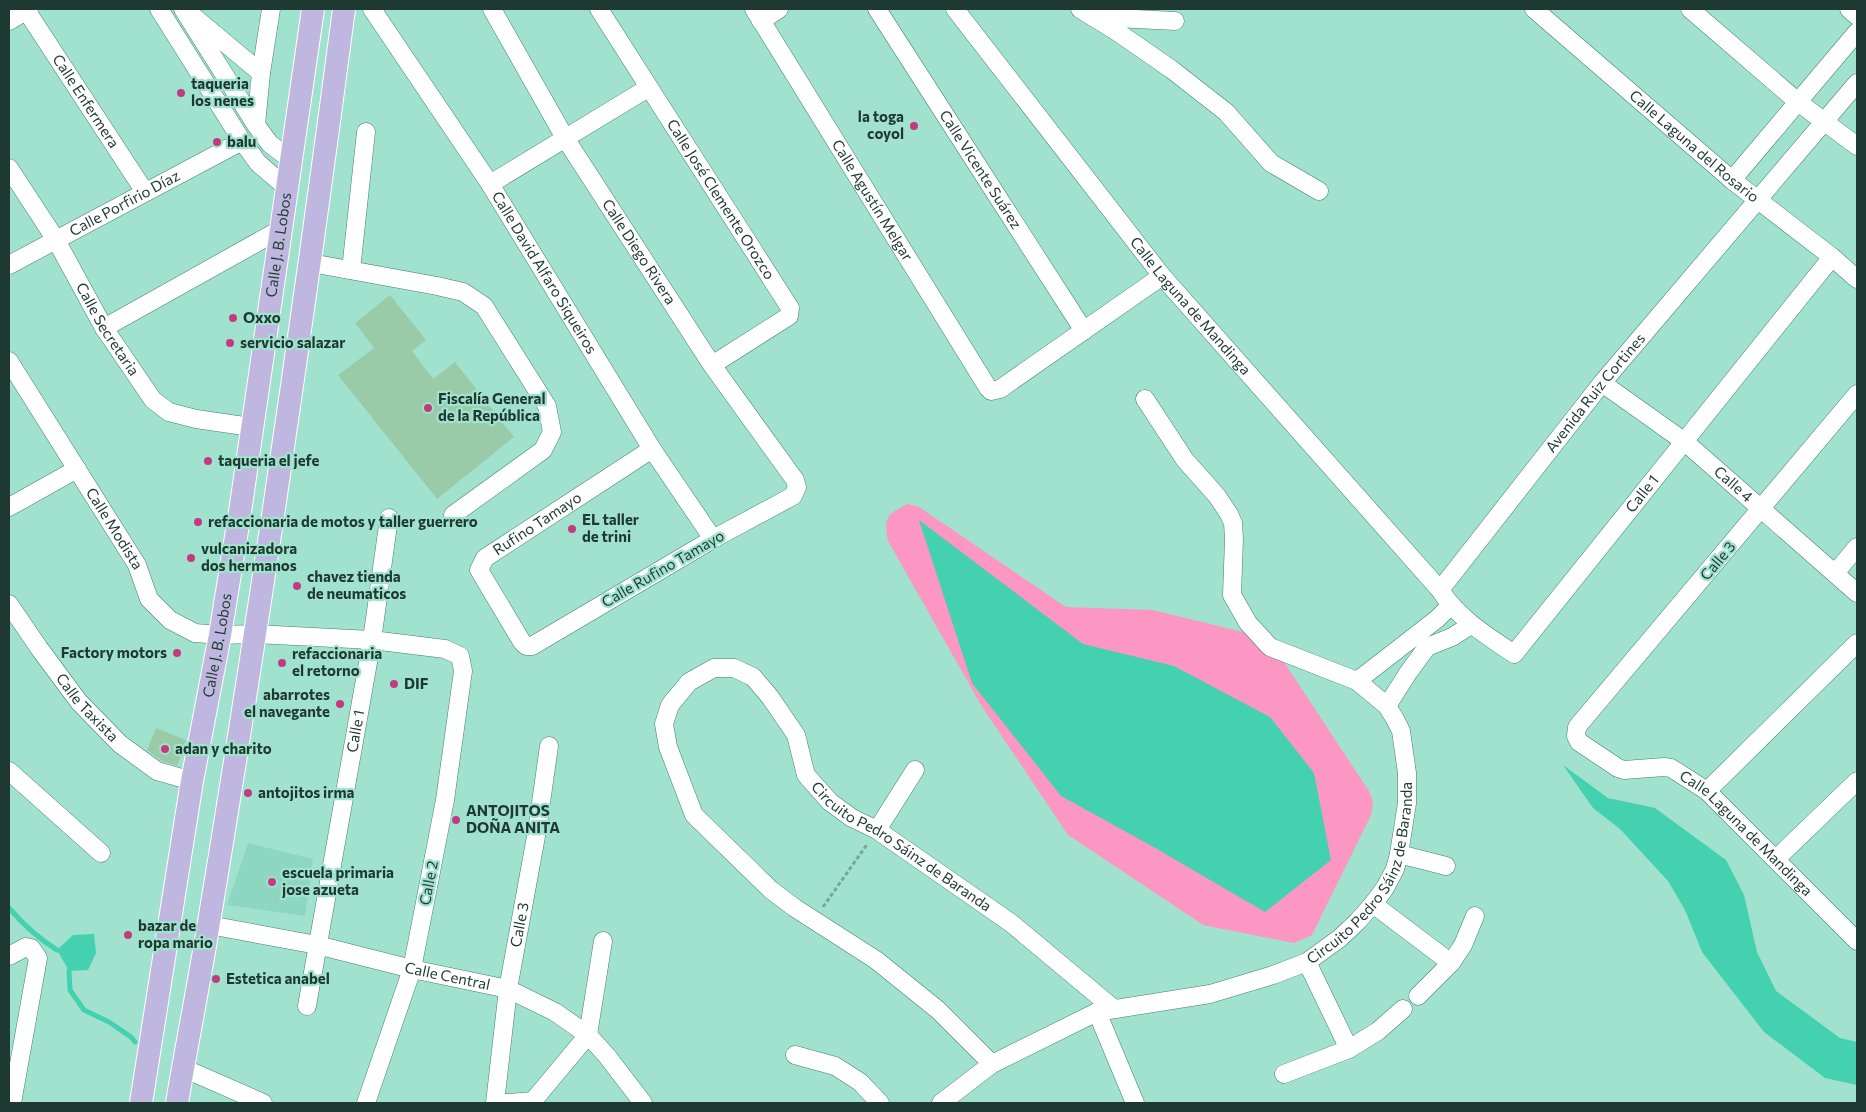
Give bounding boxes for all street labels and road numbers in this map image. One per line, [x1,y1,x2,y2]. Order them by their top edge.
street label: Calle Enfermera [49,50,124,151]
street label: Calle Laguna del Rosario [1626,86,1763,206]
street label: Calle Vicente Suárez [936,106,1026,232]
street label: Calle José Clemente Orozco [664,115,779,282]
street label: Calle Agustín Melgar [829,136,917,264]
street label: Calle Porfirio Díaz [66,166,182,239]
street label: Calle David Alfaro Siqueiros [489,188,602,357]
street label: Calle J. B. Lobos [261,191,294,298]
street label: Calle Diego Rivera [599,195,680,308]
street label: Calle Laguna de Mandinga [1127,233,1255,378]
street label: Calle Secretaria [73,279,144,379]
street label: Avenida Ruiz Cortines [1541,329,1649,456]
street label: Calle 4 [1711,462,1757,505]
street label: Calle 1 [1621,471,1662,516]
street label: Calle Modista [83,484,147,572]
street label: Rufino Tamayo [489,488,584,558]
street label: Calle Rufino Tamayo [598,526,727,611]
street label: Calle 3 [1696,537,1739,583]
street label: Calle J. B. Lobos [198,592,235,699]
street label: Calle Taxista [53,669,123,745]
street label: Calle 1 [342,708,367,754]
street label: Calle Laguna de Mandinga [1677,766,1817,899]
street label: Circuito Pedro Sáinz de Baranda [808,777,995,915]
street label: Circuito Pedro Sáinz de Baranda [1303,782,1415,967]
street label: Calle 2 [415,859,441,907]
street label: Calle 3 [506,901,532,948]
street label: Calle Central [403,958,492,993]

